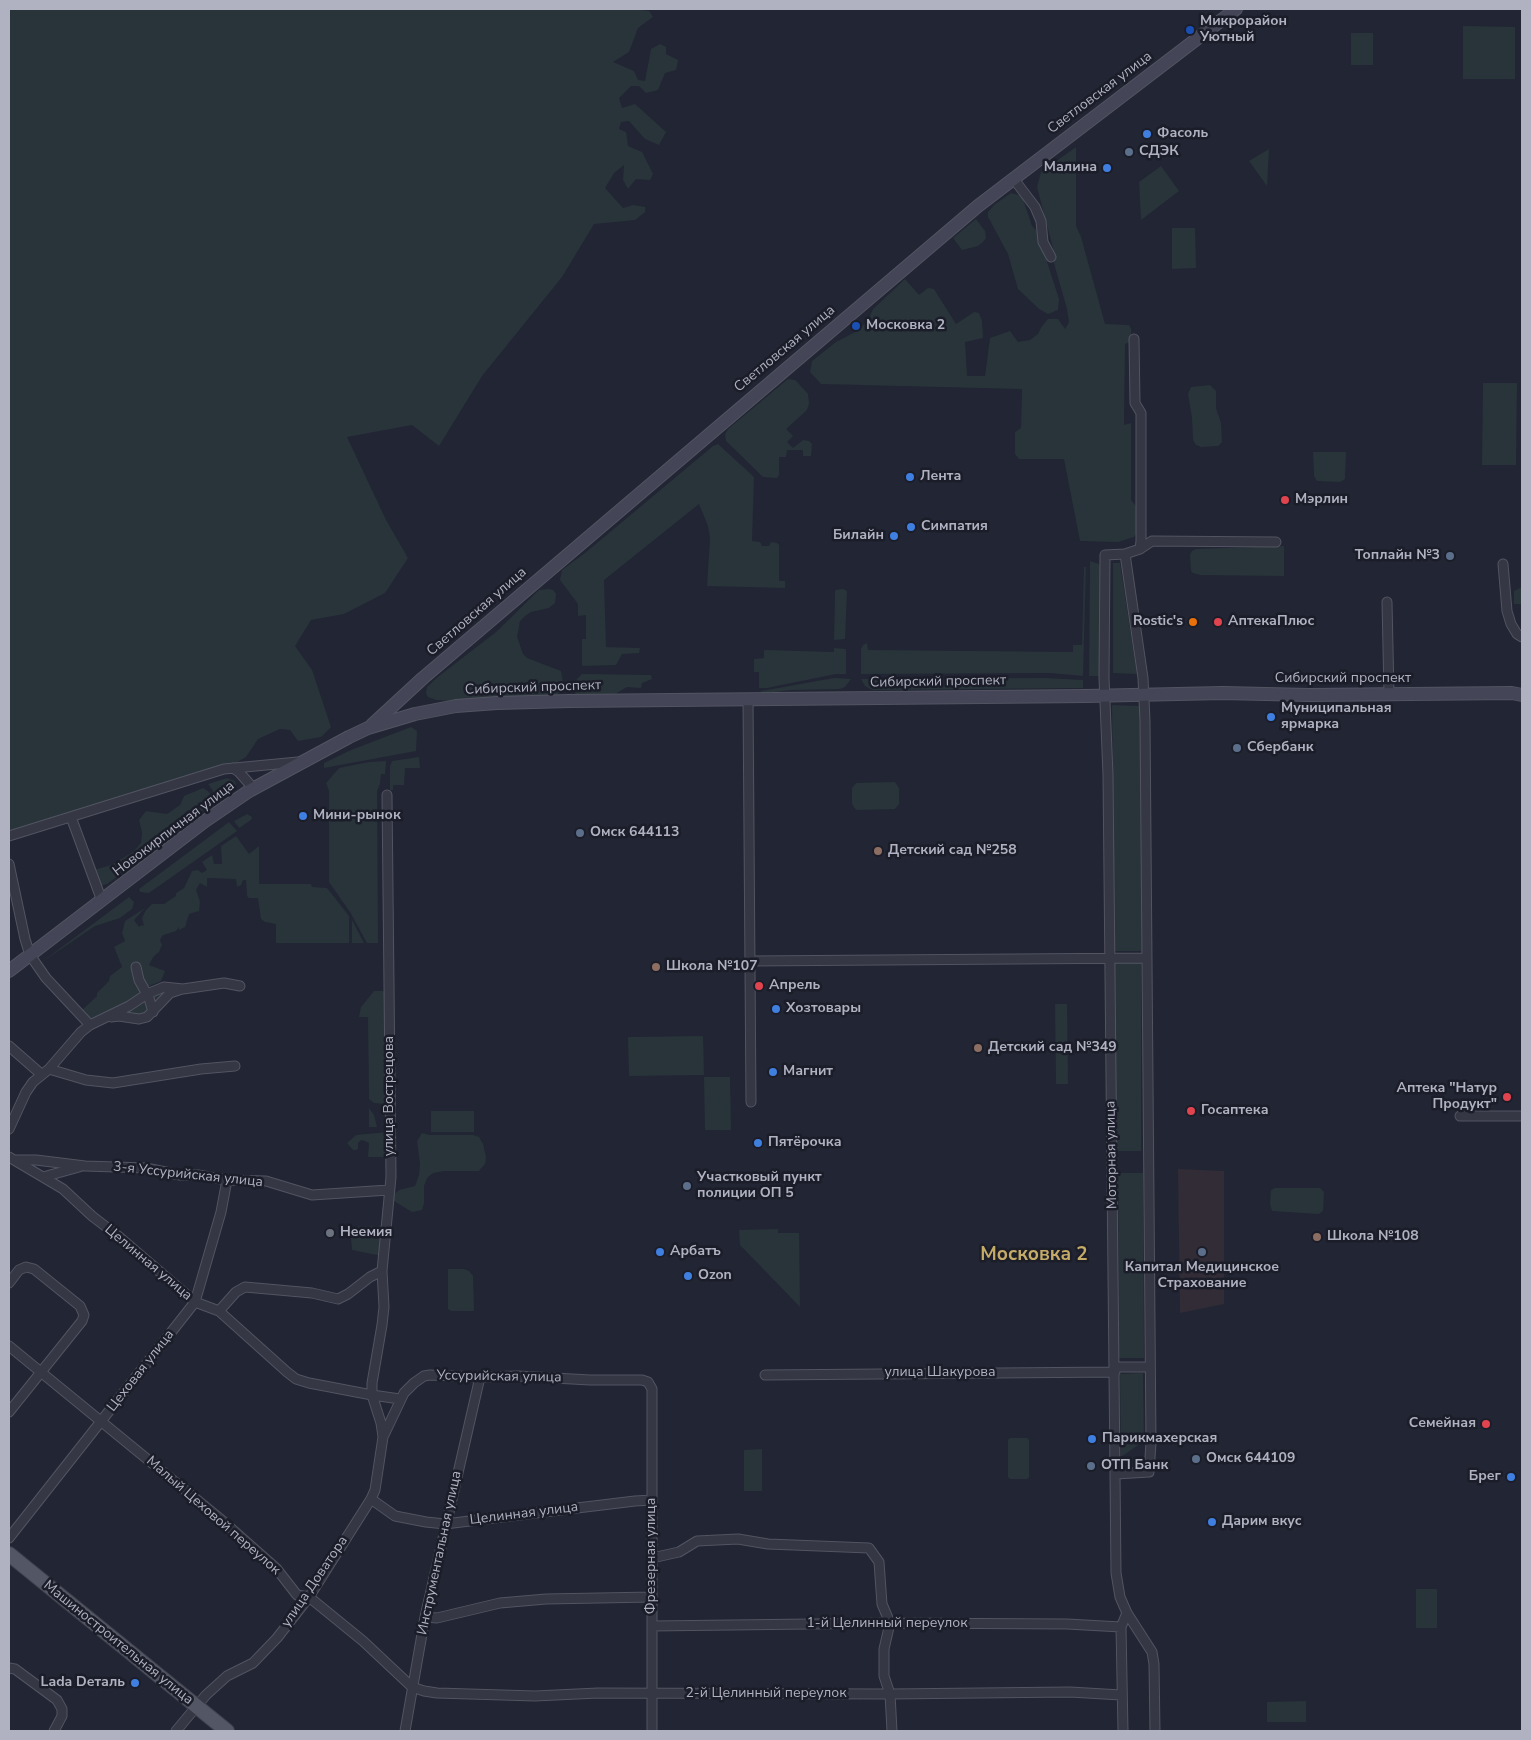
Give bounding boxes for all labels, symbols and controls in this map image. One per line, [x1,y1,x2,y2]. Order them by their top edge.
place label: Микрорайон Уютный [1200,14,1287,46]
marker: Микрорайон Уютный [1184,24,1196,36]
street label: Светловская улица [1045,48,1155,138]
place label: Фасоль [1157,126,1208,142]
marker: Фасоль [1141,128,1153,140]
place label: СДЭК [1139,144,1179,160]
marker: СДЭК [1123,146,1135,158]
place label: Малина [1044,160,1097,176]
marker: Малина [1101,162,1113,174]
street label: Светловская улица [731,302,839,396]
place label: Московка 2 [866,318,945,334]
marker: Московка 2 [850,320,862,332]
place label: Лента [920,469,961,485]
marker: Лента [904,471,916,483]
place label: Мэрлин [1295,492,1348,508]
marker: Мэрлин [1279,494,1291,506]
place label: Симпатия [921,519,988,535]
marker: Симпатия [905,521,917,533]
place label: Билайн [833,528,884,544]
marker: Билайн [888,530,900,542]
place label: Топлайн №3 [1355,548,1440,564]
marker: Топлайн №3 [1444,550,1456,562]
street label: Светловская улица [424,564,530,660]
place label: Rostic's [1133,614,1183,630]
place label: АптекаПлюс [1228,614,1314,630]
marker: Rostic's [1187,616,1199,628]
marker: АптекаПлюс [1212,616,1224,628]
street label: Сибирский проспект [1275,671,1411,687]
street label: Сибирский проспект [870,672,1006,692]
street label: Сибирский проспект [465,677,601,699]
place label: Муниципальная ярмарка [1281,701,1392,734]
marker: Муниципальная ярмарка [1265,711,1277,723]
place label: Сбербанк [1247,740,1314,756]
marker: Сбербанк [1231,742,1243,754]
street label: Новокирпичная улица [110,778,238,880]
place label: Мини-рынок [313,808,401,824]
marker: Мини-рынок [297,810,309,822]
place label: Омск 644113 [590,825,679,841]
marker: Омск 644113 [574,827,586,839]
place label: Детский сад №258 [888,843,1017,859]
marker: Детский сад №258 [872,845,884,857]
place label: Школа №107 [666,959,758,975]
marker: Школа №107 [650,961,662,973]
place label: Апрель [769,978,820,994]
marker: Апрель [753,980,765,992]
place label: Хозтовары [786,1001,861,1017]
marker: Хозтовары [770,1003,782,1015]
street label: улица Вострецова [382,1036,398,1156]
place label: Детский сад №349 [988,1040,1117,1056]
marker: Детский сад №349 [972,1042,984,1054]
place label: Магнит [783,1064,833,1080]
marker: Магнит [767,1066,779,1078]
place label: Аптека "Натур Продукт" [1397,1081,1497,1114]
marker: Аптека "Натур Продукт" [1501,1091,1513,1103]
street label: Моторная улица [1103,1101,1121,1209]
place label: Госаптека [1201,1103,1269,1119]
marker: Госаптека [1185,1105,1197,1117]
place label: Пятёрочка [768,1135,841,1151]
marker: Пятёрочка [752,1137,764,1149]
street label: 3-я Уссурийская улица [112,1159,264,1191]
place label: Участковый пункт полиции ОП 5 [697,1170,822,1202]
marker: Участковый пункт полиции ОП 5 [681,1180,693,1192]
street label: Целинная улица [101,1222,195,1304]
place label: Неемия [340,1225,392,1241]
marker: Неемия [324,1227,336,1239]
place label: Школа №108 [1327,1229,1419,1245]
marker: Школа №108 [1311,1231,1323,1243]
place label: Арбатъ [670,1244,721,1260]
district label: Московка 2 [980,1244,1088,1266]
marker: Арбатъ [654,1246,666,1258]
marker: Капитал Медицинское Страхование [1196,1246,1208,1258]
place label: Капитал Медицинское Страхование [1125,1260,1279,1292]
place label: Ozon [698,1268,732,1284]
marker: Ozon [682,1270,694,1282]
street label: Цеховая улица [104,1327,178,1415]
street label: улица Шакурова [884,1365,996,1381]
street label: Уссурийская улица [436,1368,562,1386]
place label: Семейная [1409,1416,1476,1432]
marker: Семейная [1480,1418,1492,1430]
place label: Парикмахерская [1102,1431,1217,1447]
marker: Парикмахерская [1086,1433,1098,1445]
place label: Омск 644109 [1206,1451,1295,1467]
street label: Малый Цеховой переулок [142,1453,284,1579]
marker: Омск 644109 [1190,1453,1202,1465]
place label: ОТП Банк [1101,1458,1168,1474]
marker: ОТП Банк [1085,1460,1097,1472]
street label: Инструментальная улица [414,1469,466,1637]
place label: Брег [1469,1469,1501,1485]
marker: Брег [1505,1471,1517,1483]
street label: Фрезерная улица [644,1498,660,1614]
street label: Целинная улица [469,1499,579,1529]
place label: Дарим вкус [1222,1514,1301,1530]
marker: Дарим вкус [1206,1516,1218,1528]
street label: улица Доватора [278,1533,352,1631]
street label: Машиностроительная улица [40,1577,196,1709]
street label: 1-й Целинный переулок [806,1616,968,1632]
place label: Lada Dеталь [41,1675,125,1691]
marker: Lada Dеталь [129,1677,141,1689]
street label: 2-й Целинный переулок [685,1686,847,1702]

